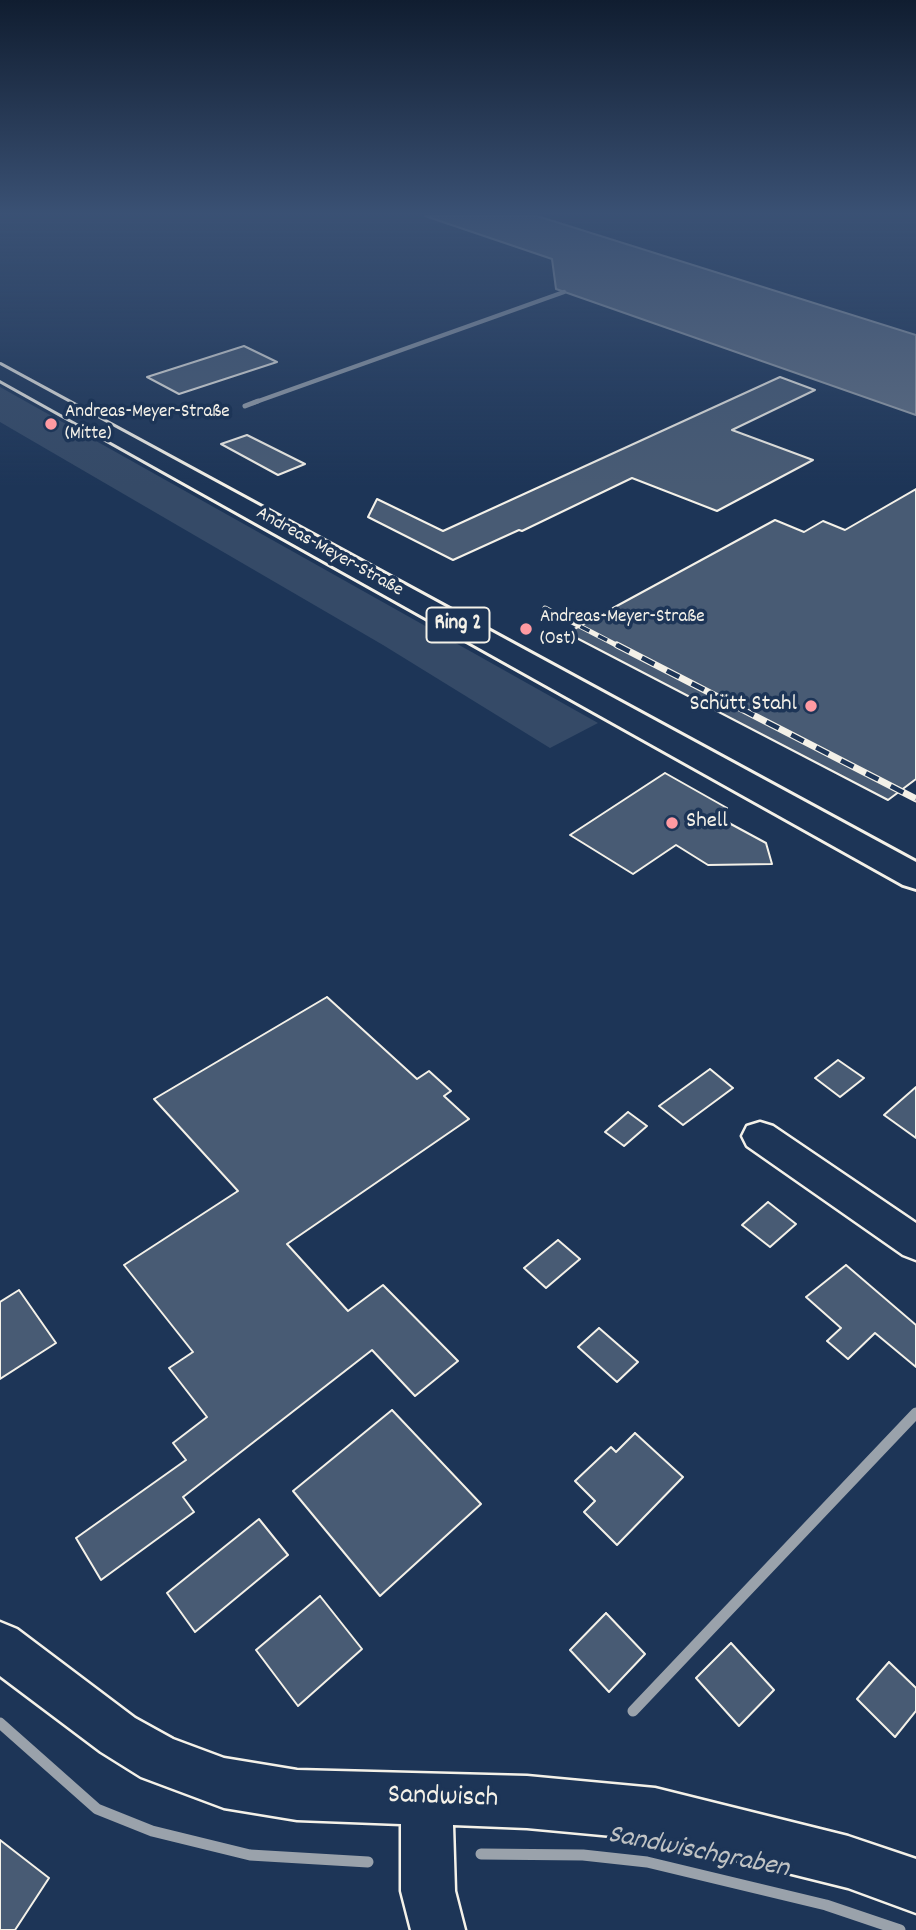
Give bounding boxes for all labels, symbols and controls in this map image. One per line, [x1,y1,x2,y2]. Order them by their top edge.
place label: Andreas-Meyer-Straße (Mitte) [65,402,230,446]
marker: Andreas-Meyer-Straße (Mitte) [43,416,59,432]
street label: Andreas-Meyer-Straße [251,503,407,603]
place label: Andreas-Meyer-Straße (Ost) [540,607,705,651]
road number: Ring 2 [426,608,490,642]
marker: Andreas-Meyer-Straße (Ost) [518,621,534,637]
place label: Schütt Stahl [689,692,797,720]
marker: Schütt Stahl [803,698,819,714]
place label: Shell [686,809,728,837]
marker: Shell [664,815,680,831]
street label: Sandwisch [387,1780,499,1818]
water label: Sandwischgraben [605,1820,791,1888]

